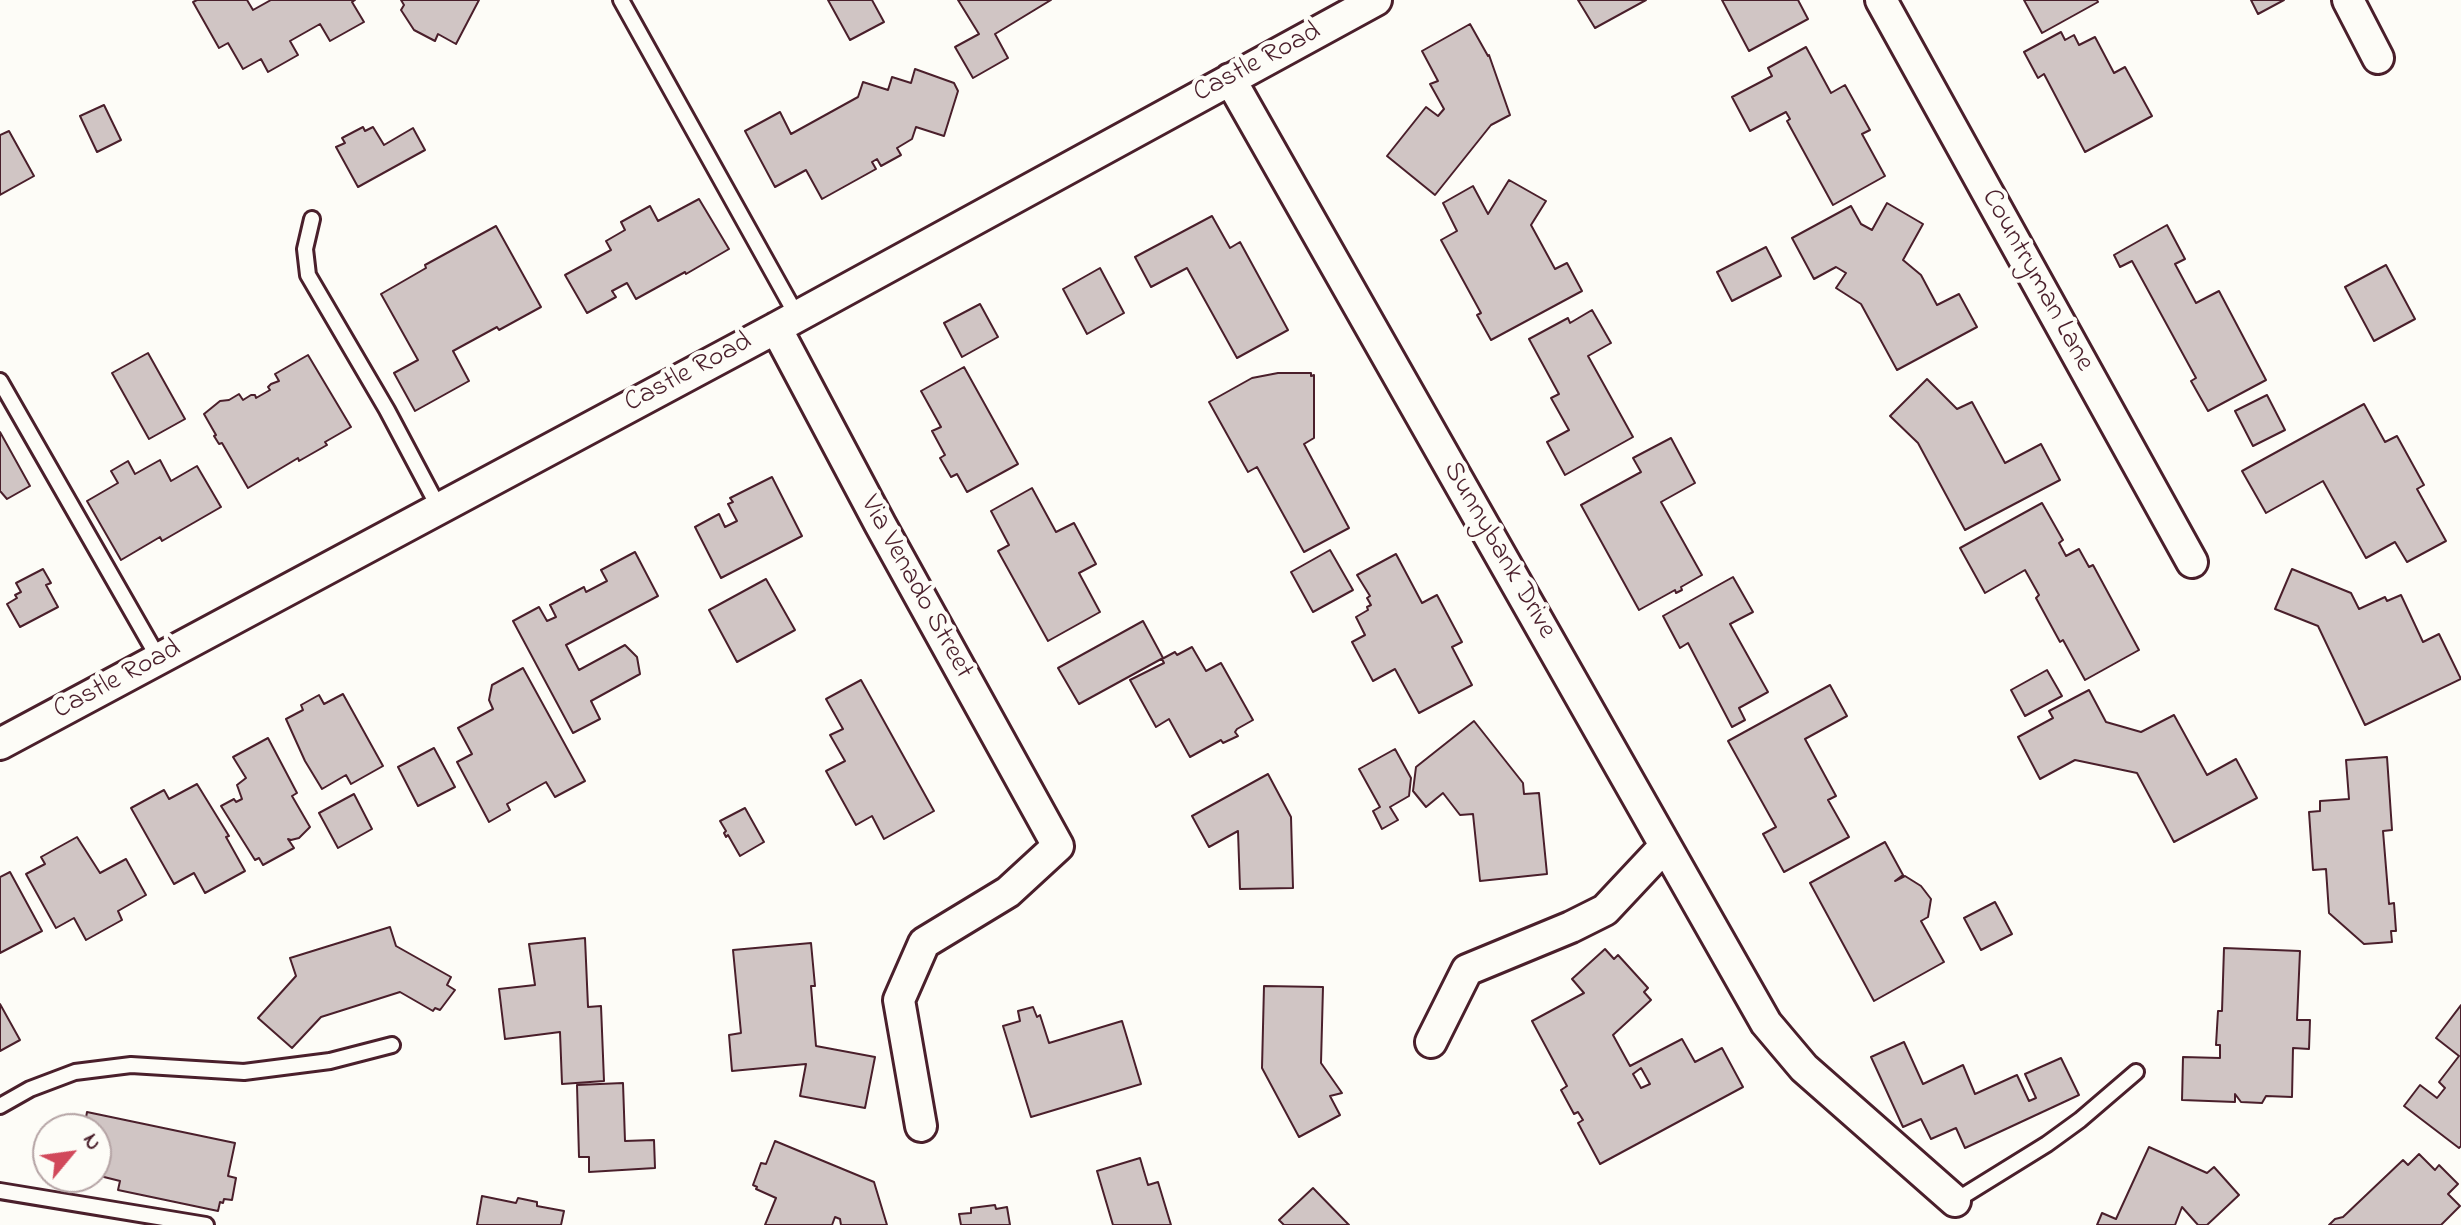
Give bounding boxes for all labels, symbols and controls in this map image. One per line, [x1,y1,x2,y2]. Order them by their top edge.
street label: Castle Road [1189,16,1327,112]
street label: Countryman Lane [1972,184,2100,378]
street label: Castle Road [620,326,758,422]
street label: Sunnybank Drive [1434,457,1562,645]
street label: Via Venado Street [851,491,979,685]
street label: Castle Road [49,633,187,729]
north arrow [32,1113,112,1193]
text: N [74,1128,109,1157]

